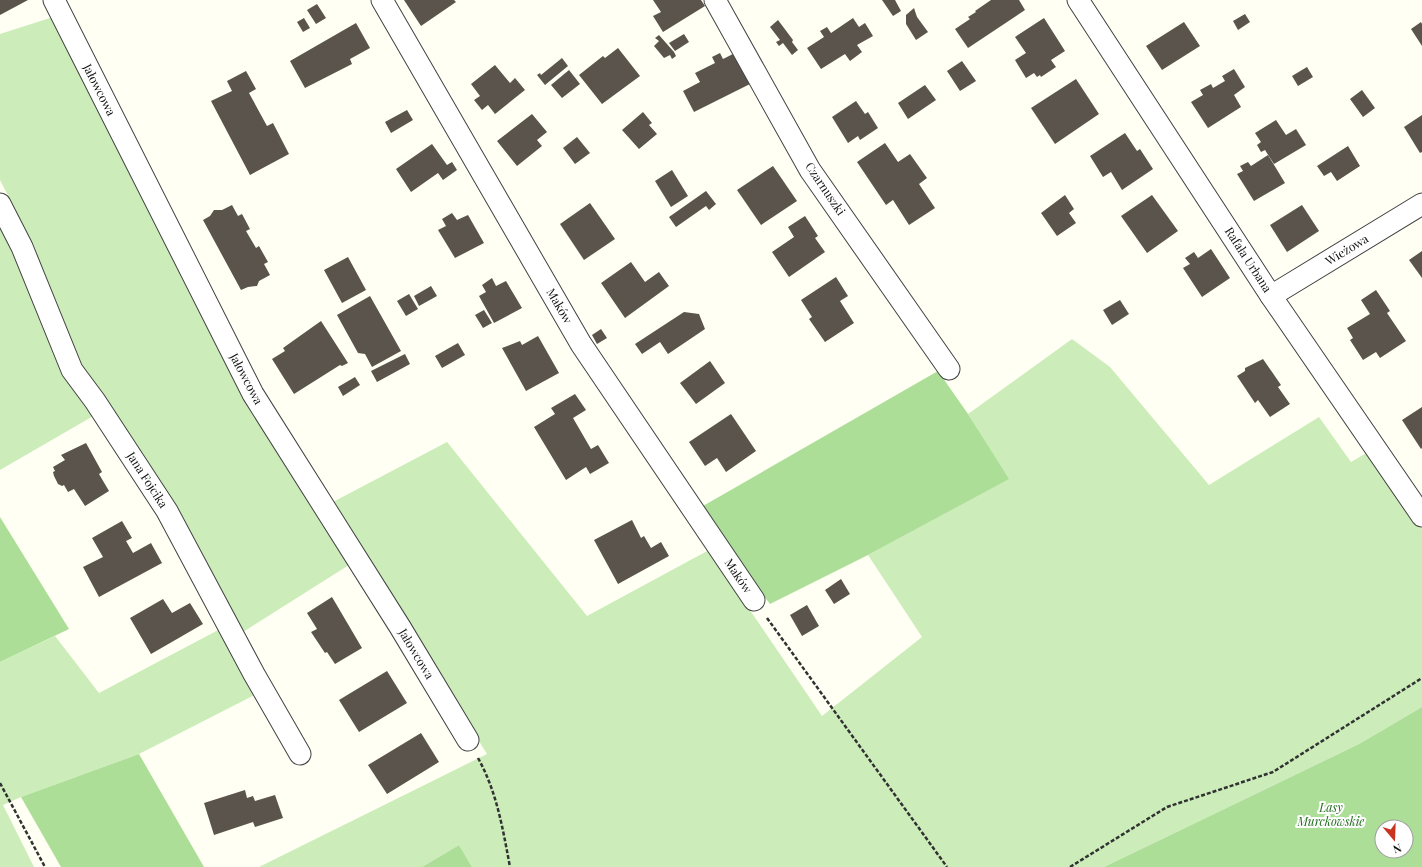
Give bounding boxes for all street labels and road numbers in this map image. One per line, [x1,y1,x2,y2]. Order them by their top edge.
street label: Jałowcowa [80,60,120,118]
street label: Czarnuszki [802,159,850,218]
street label: Rafała Urbana [1222,224,1276,295]
street label: Wieżowa [1321,230,1371,269]
street label: Maków [543,285,577,327]
street label: Jałowcowa [226,349,267,407]
street label: Jana Fojcika [123,448,172,511]
street label: Maków [721,555,757,596]
street label: Jałowcowa [395,624,438,682]

